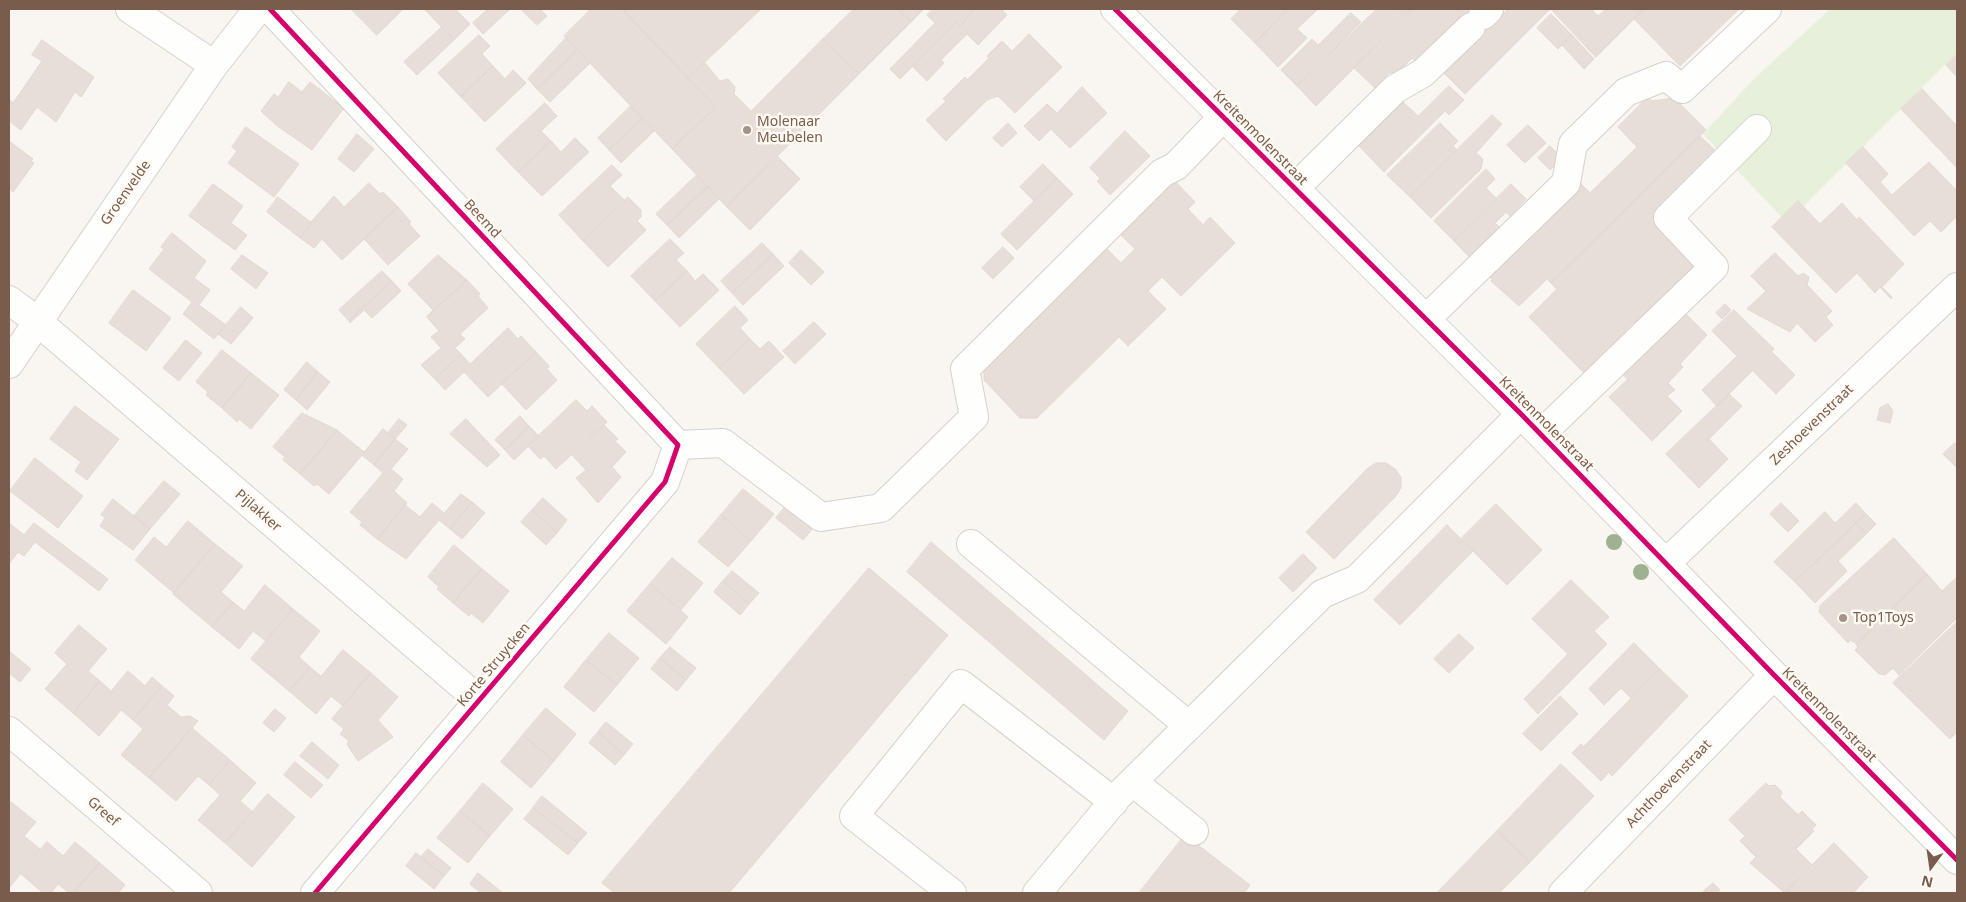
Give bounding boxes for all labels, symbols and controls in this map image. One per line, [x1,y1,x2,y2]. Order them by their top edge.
street label: Kreitenmolenstraat [1209,87,1311,189]
place label: Molenaar Meubelen [757,114,823,146]
marker: Molenaar Meubelen [741,124,753,136]
street label: Groenvelde [97,157,155,229]
street label: Beemd [460,196,504,242]
street label: Kreitenmolenstraat [1495,373,1597,475]
street label: Zeshoevenstraat [1767,381,1857,469]
street label: Pijlakker [231,486,285,536]
place label: Top1Toys [1853,610,1914,626]
marker: Top1Toys [1837,612,1849,624]
street label: Korte Struycken [454,620,534,710]
street label: Kreitenmolenstraat [1778,664,1880,766]
street label: Achthoevenstraat [1623,737,1715,831]
street label: Greef [84,794,122,830]
north arrow [1906,842,1956,892]
text: N [1919,871,1935,893]

